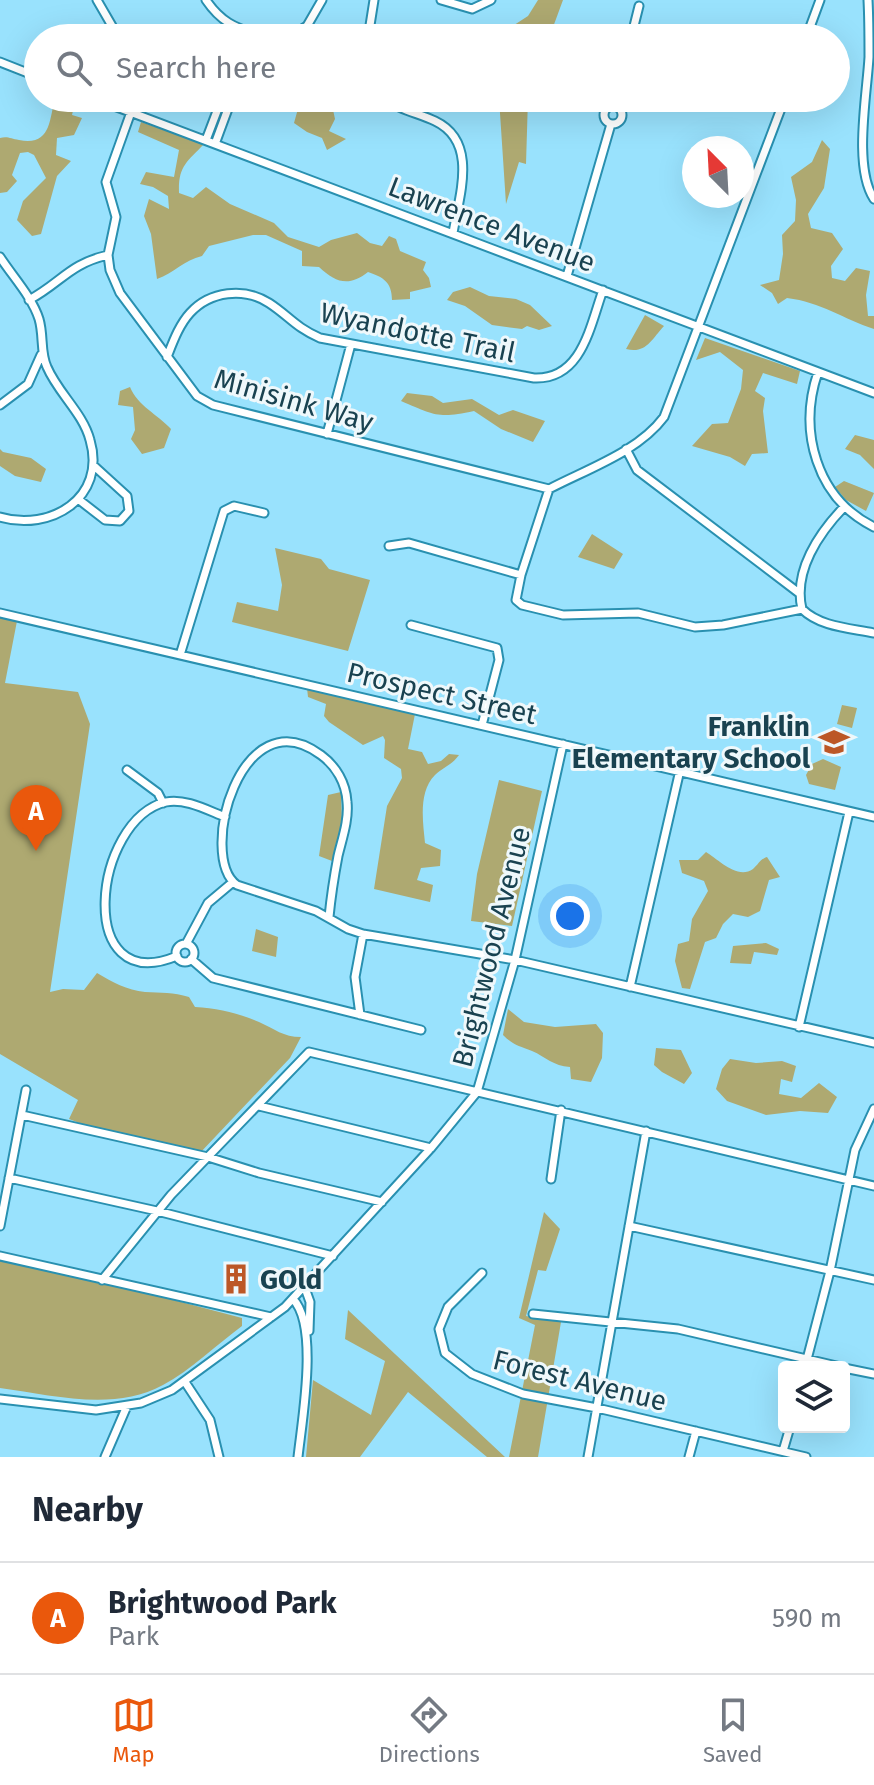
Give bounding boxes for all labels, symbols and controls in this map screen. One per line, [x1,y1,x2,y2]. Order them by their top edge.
search box [24,24,850,112]
icon: search [52,46,96,90]
text: Search here [116,50,276,86]
north arrow [682,136,754,208]
street label: Lawrence Avenue [384,170,600,279]
street label: Wyandotte Trail [317,296,518,369]
street label: Minisink Way [210,362,377,439]
street label: Prospect Street [344,656,541,732]
place label: Franklin Elementary School [572,710,811,775]
school or university icon: Franklin Elementary School [817,725,851,759]
pin: A [10,785,62,851]
street label: Brightwood Avenue [446,823,537,1071]
your location [550,896,590,936]
building icon: GOld [219,1262,253,1296]
place label: GOld [260,1263,322,1296]
street label: Forest Avenue [490,1343,670,1418]
map controls [778,1361,850,1433]
button: layers [778,1361,850,1433]
text: Nearby [32,1489,143,1530]
text: Brightwood Park [108,1585,337,1621]
text: A [50,1603,66,1634]
text: 590 m [772,1603,842,1634]
text: Park [108,1621,159,1652]
tab: Map [112,1693,156,1768]
tab: Directions [379,1693,480,1768]
tab: Saved [703,1693,762,1768]

